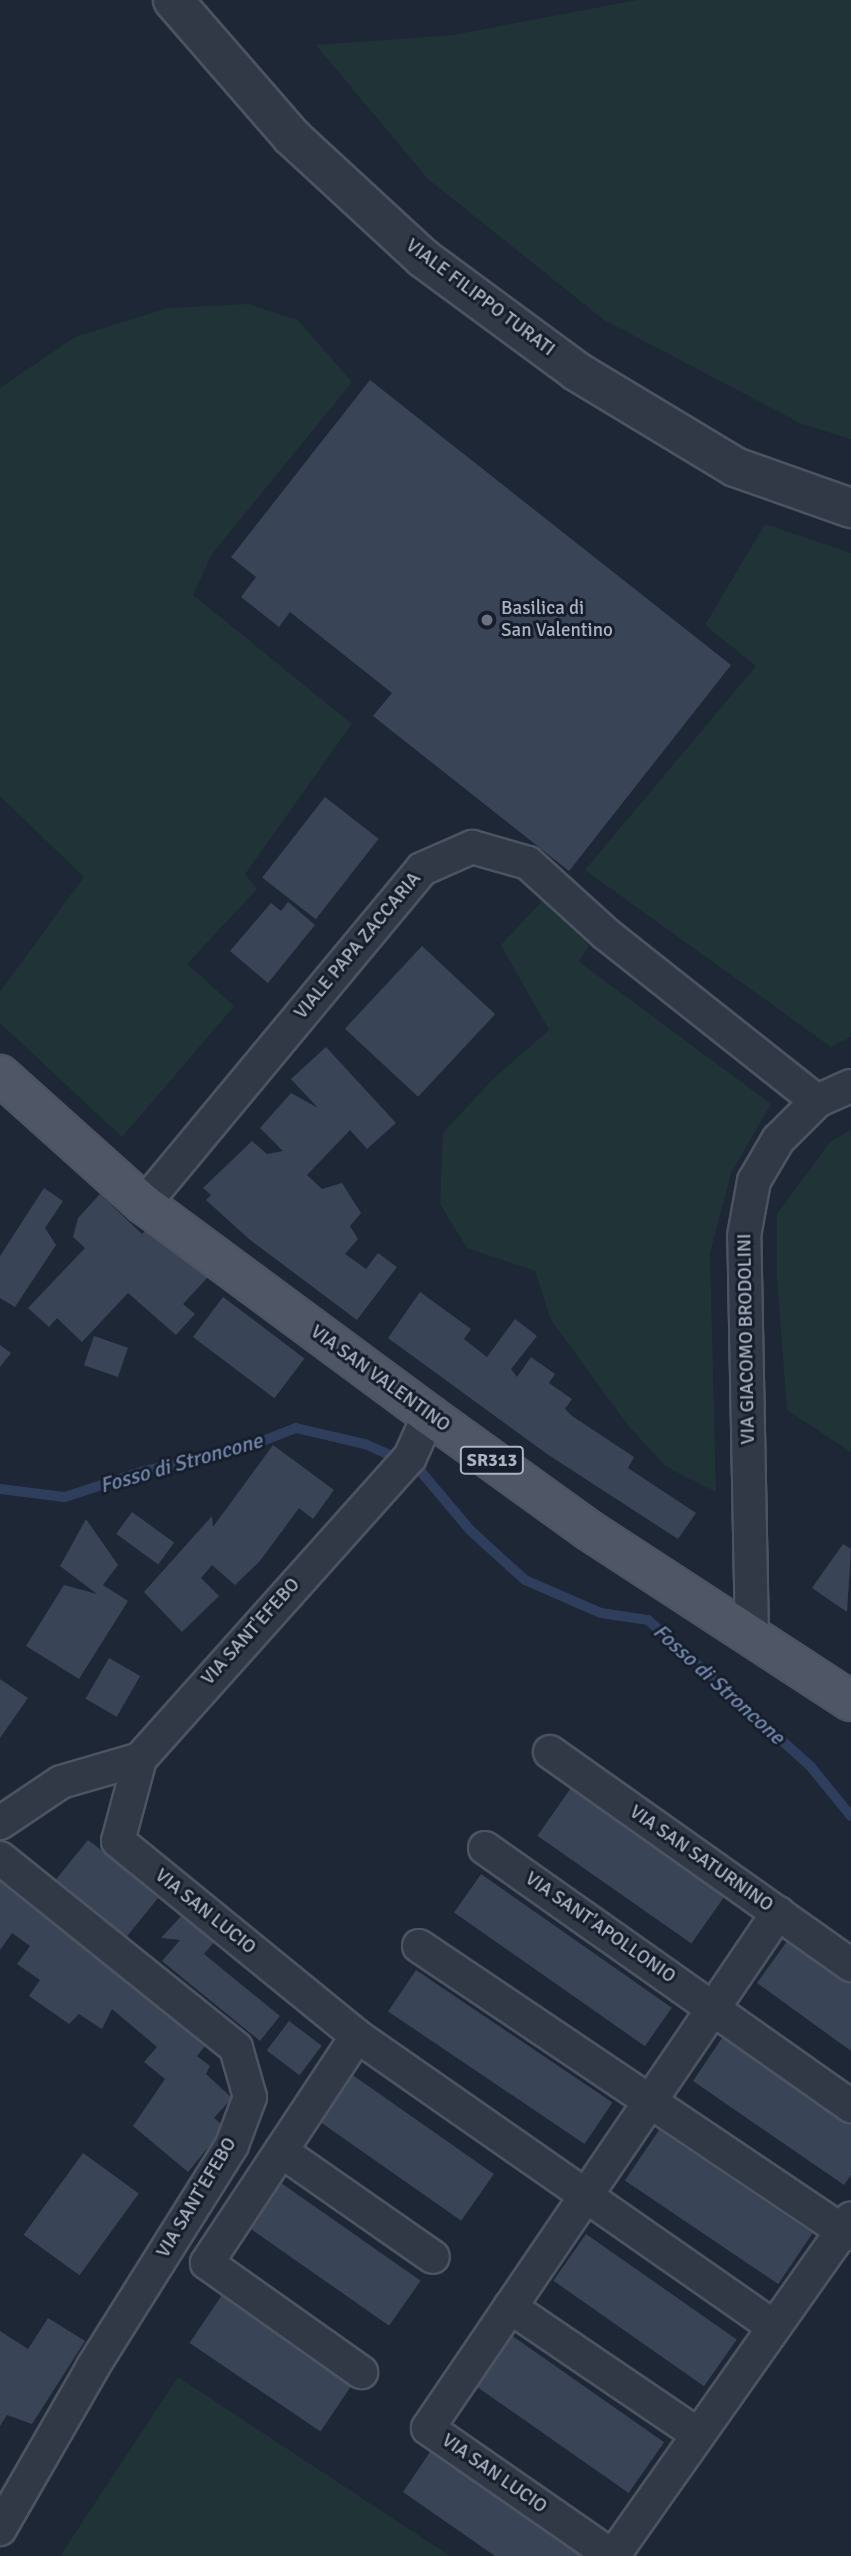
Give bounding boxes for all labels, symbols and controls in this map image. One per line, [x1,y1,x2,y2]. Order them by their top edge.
street label: VIALE FILIPPO TURATI [401,235,559,361]
place label: Basilica di San Valentino [501,598,613,642]
marker: Basilica di San Valentino [479,612,495,628]
street label: VIALE PAPA ZACCARIA [290,868,426,1024]
street label: VIA GIACOMO BRODOLINI [734,1233,760,1445]
street label: VIA SAN VALENTINO [306,1321,454,1437]
water label: Fosso di Stroncone [97,1428,265,1498]
road number: SR313 [459,1446,525,1475]
street label: VIA SANT'EFEBO [197,1574,305,1690]
water label: Fosso di Stroncone [648,1618,790,1750]
street label: VIA SAN SATURNINO [625,1801,777,1917]
street label: VIA SAN LUCIO [150,1864,260,1960]
street label: VIA SANT'APOLLONIO [520,1868,680,1988]
street label: VIA SANT'EFEBO [152,2134,242,2262]
street label: VIA SAN LUCIO [437,2429,551,2519]

